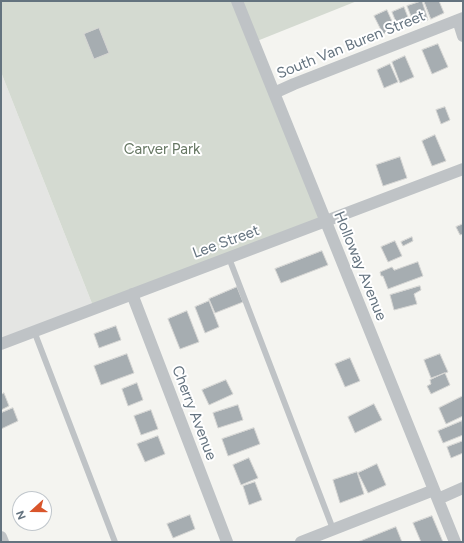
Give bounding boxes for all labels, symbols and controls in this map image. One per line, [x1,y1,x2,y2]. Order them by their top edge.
street label: South Van Buren Street [274,7,428,83]
park label: Carver Park [124,141,200,159]
street label: Holloway Avenue [330,209,390,323]
street label: Lee Street [190,222,262,262]
street label: Cherry Avenue [168,363,220,463]
north arrow [12,491,52,531]
text: N [14,509,29,521]

